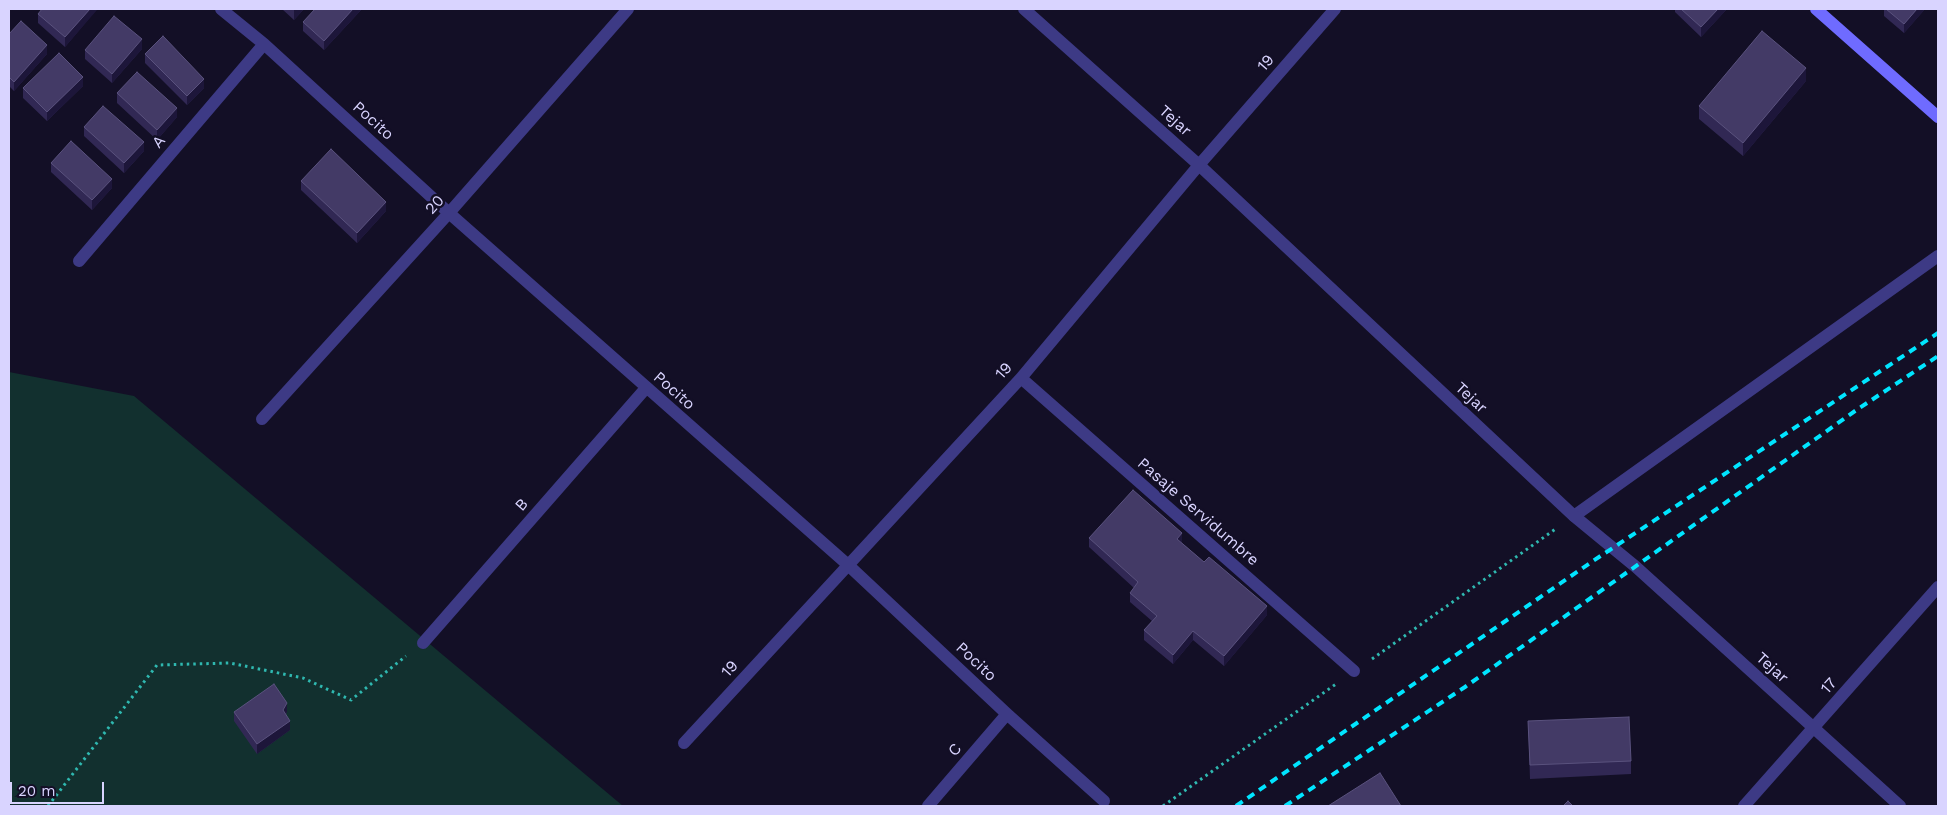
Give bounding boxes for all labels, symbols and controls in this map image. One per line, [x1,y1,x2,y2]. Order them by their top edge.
street label: 19 [1253,51,1279,75]
street label: Pocito [348,98,398,144]
street label: Tejar [1155,101,1195,141]
street label: A [148,132,170,152]
street label: 20 [421,191,449,219]
street label: 19 [991,359,1017,383]
street label: Pocito [649,368,699,414]
street label: Tejar [1451,378,1491,418]
street label: Pasaje Servidumbre [1133,454,1263,570]
street label: B [511,495,533,515]
street label: Pocito [952,638,1000,686]
street label: Tejar [1752,648,1792,688]
street label: 19 [717,657,743,681]
street label: 17 [1817,674,1841,698]
street label: C [944,740,966,760]
scale bar [12,772,106,804]
text: 20 m [18,782,56,800]

